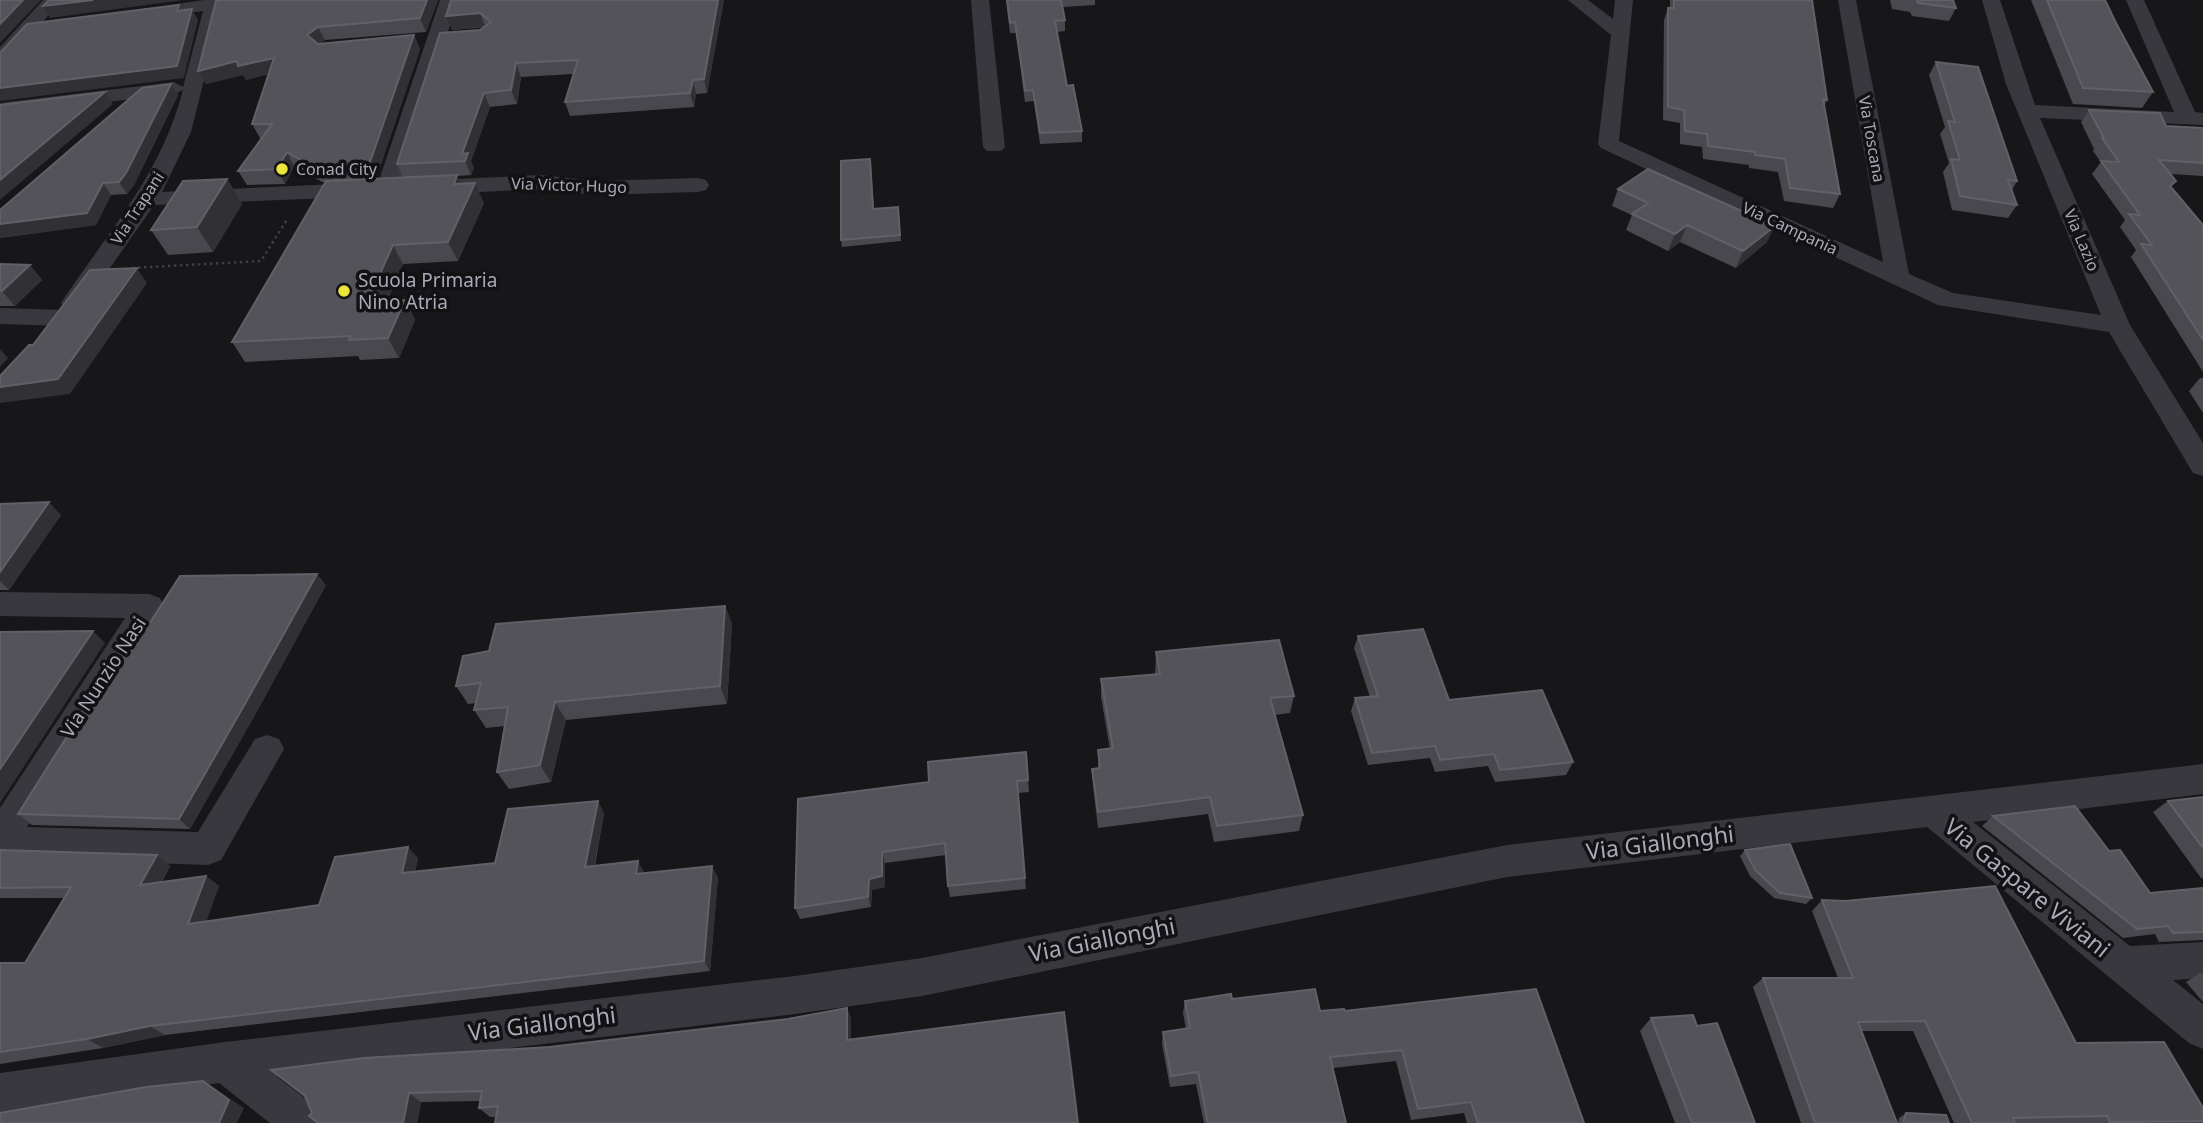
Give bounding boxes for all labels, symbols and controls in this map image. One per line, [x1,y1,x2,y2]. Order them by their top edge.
street label: Via Toscana [1854,94,1890,184]
place label: Conad City [296,158,378,180]
marker: Conad City [274,161,290,177]
street label: Via Trapani [105,167,169,249]
street label: Via Victor Hugo [511,172,627,198]
street label: Via Campania [1739,196,1841,260]
street label: Via Lazio [2059,206,2105,274]
place label: Scuola Primaria Nino Atria [358,267,497,315]
marker: Scuola Primaria Nino Atria [336,283,352,299]
street label: Via Nunzio Nasi [54,612,152,742]
street label: Via Gaspare Viviani [1938,810,2117,964]
street label: Via Giallonghi [1584,817,1736,867]
street label: Via Giallonghi [1026,909,1178,969]
street label: Via Giallonghi [466,998,618,1048]

